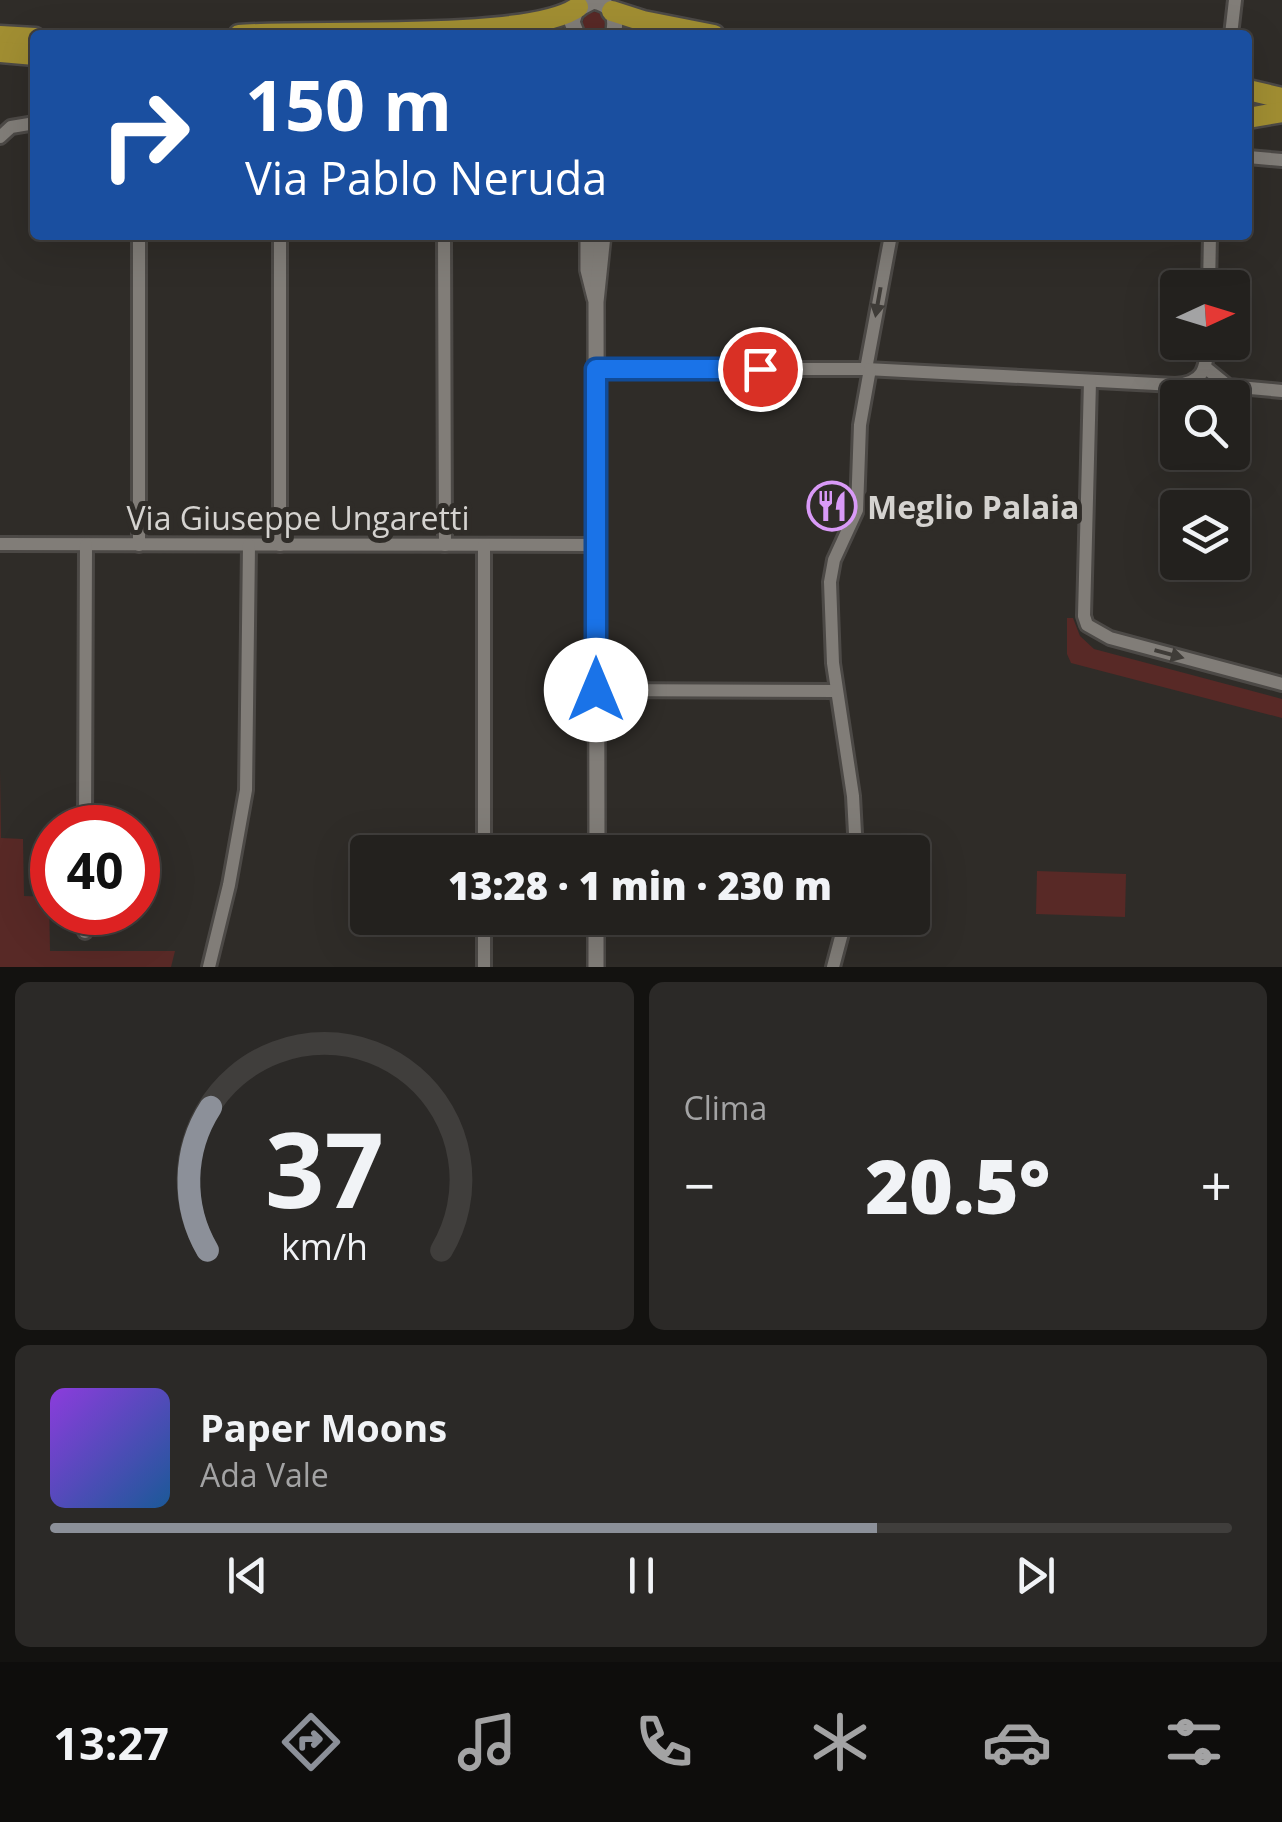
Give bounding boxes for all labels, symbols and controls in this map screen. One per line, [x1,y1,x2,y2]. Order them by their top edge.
text: 150 m [245,56,452,152]
icon: right [80,70,210,200]
text: Via Pablo Neruda [245,147,607,208]
north arrow [1160,270,1250,360]
map controls [1160,270,1250,580]
one-way arrow [870,287,886,318]
pin [718,327,803,412]
icon: arrive [733,342,788,397]
button: search [1160,380,1250,470]
restaurant icon: Meglio Palaia [806,480,858,532]
place label: Meglio Palaia [867,485,1079,528]
button: layers [1160,490,1250,580]
street label: Via Giuseppe Ungaretti [127,496,469,539]
position arrow [544,638,648,742]
one-way arrow [1154,647,1185,663]
speed limit sign: 40 [30,805,160,935]
text: 13:28 · 1 min · 230 m [448,859,832,911]
text: Clima [684,1086,767,1129]
text: 37 [265,1097,384,1238]
text: 20.5° [865,1134,1050,1236]
text: − [684,1147,715,1222]
text: + [1201,1147,1232,1222]
text: km/h [281,1222,368,1270]
text: Paper Moons [200,1401,447,1453]
text: Ada Vale [200,1453,329,1496]
icon: previous [220,1548,275,1603]
icon: pause [614,1548,669,1603]
icon: next [1008,1548,1063,1603]
icon: directions [276,1707,346,1777]
icon: music [452,1707,522,1777]
icon: phone [629,1707,699,1777]
icon: climate [805,1707,875,1777]
icon: car [982,1707,1052,1777]
icon: filters [1159,1707,1229,1777]
text: 13:27 [53,1712,169,1773]

